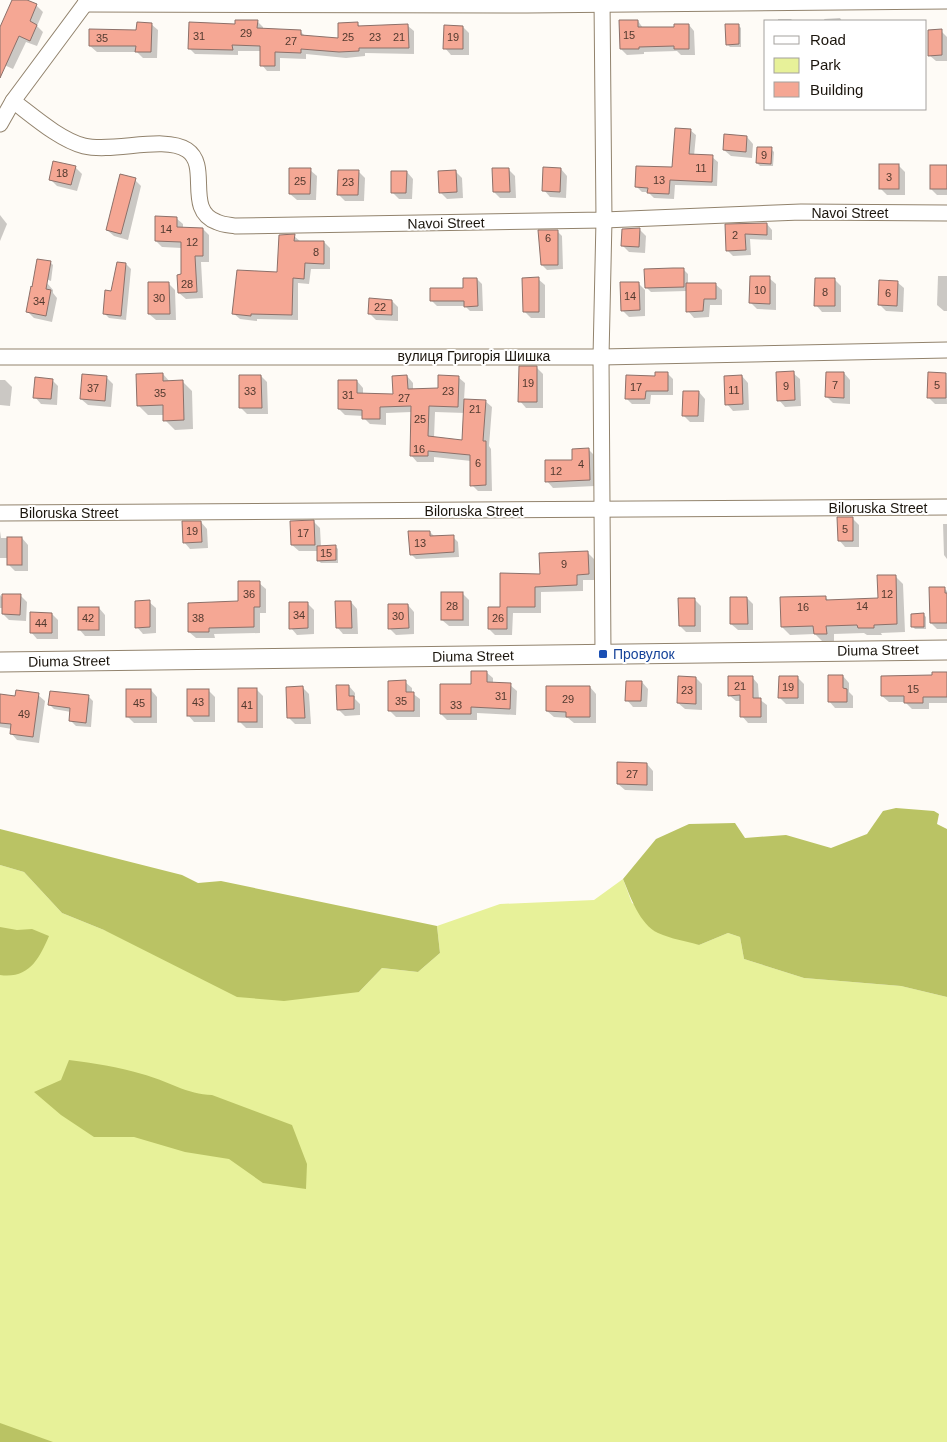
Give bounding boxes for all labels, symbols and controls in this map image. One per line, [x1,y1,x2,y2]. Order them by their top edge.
legend [764,20,927,110]
house number: 29 [240,27,252,39]
house number: 15 [623,29,635,41]
house number: 31 [193,30,205,42]
house number: 25 [342,31,354,43]
house number: 23 [369,31,381,43]
house number: 21 [393,31,405,43]
house number: 19 [447,31,459,43]
text: Road [810,31,846,48]
house number: 35 [96,32,108,44]
house number: 27 [285,35,297,47]
text: Park [810,56,841,73]
text: Building [810,81,863,98]
house number: 9 [761,149,767,161]
house number: 11 [695,162,707,174]
house number: 18 [56,167,68,179]
house number: 3 [886,171,892,183]
house number: 13 [653,174,665,186]
house number: 25 [294,175,306,187]
house number: 23 [342,176,354,188]
street label: Navoi Street [811,205,889,221]
street label: Navoi Street [407,214,485,232]
house number: 14 [160,223,172,235]
house number: 2 [732,229,738,241]
house number: 6 [545,232,551,244]
house number: 12 [186,236,198,248]
house number: 8 [313,246,319,258]
house number: 28 [181,278,193,290]
house number: 10 [754,284,766,296]
house number: 8 [822,286,828,298]
house number: 6 [885,287,891,299]
house number: 14 [624,290,636,302]
house number: 30 [153,292,165,304]
house number: 34 [33,295,45,307]
house number: 22 [374,301,386,313]
street label: вулиця Григорія Шишка [398,348,551,364]
house number: 19 [522,377,534,389]
house number: 7 [832,379,838,391]
house number: 5 [934,379,940,391]
house number: 9 [783,380,789,392]
house number: 17 [630,381,642,393]
house number: 37 [87,382,99,394]
house number: 11 [728,384,740,396]
house number: 33 [244,385,256,397]
house number: 23 [442,385,454,397]
house number: 35 [154,387,166,399]
house number: 31 [342,389,354,401]
house number: 27 [398,392,410,404]
house number: 21 [469,403,481,415]
house number: 25 [414,413,426,425]
house number: 16 [413,443,425,455]
house number: 6 [475,457,481,469]
house number: 4 [578,458,584,470]
house number: 12 [550,465,562,477]
street label: Biloruska Street [829,500,928,516]
street label: Biloruska Street [425,503,524,519]
street label: Biloruska Street [20,505,119,521]
house number: 5 [842,523,848,535]
house number: 19 [186,525,198,537]
house number: 17 [297,527,309,539]
house number: 13 [414,537,426,549]
house number: 15 [320,547,332,559]
house number: 9 [561,558,567,570]
house number: 36 [243,588,255,600]
house number: 12 [881,588,893,600]
house number: 28 [446,600,458,612]
house number: 14 [856,600,868,612]
house number: 16 [797,601,809,613]
house number: 34 [293,609,305,621]
house number: 30 [392,610,404,622]
house number: 42 [82,612,94,624]
house number: 38 [192,612,204,624]
house number: 26 [492,612,504,624]
house number: 44 [35,617,47,629]
street label: Diuma Street [837,641,919,659]
place label: Провулок [613,646,676,662]
street label: Diuma Street [432,647,514,665]
marker: Провулок [597,648,609,660]
street label: Diuma Street [28,652,110,670]
house number: 21 [734,680,746,692]
house number: 19 [782,681,794,693]
house number: 15 [907,683,919,695]
house number: 23 [681,684,693,696]
house number: 31 [495,690,507,702]
house number: 29 [562,693,574,705]
house number: 35 [395,695,407,707]
house number: 43 [192,696,204,708]
house number: 45 [133,697,145,709]
house number: 41 [241,699,253,711]
house number: 33 [450,699,462,711]
house number: 49 [18,708,30,720]
house number: 27 [626,768,638,780]

